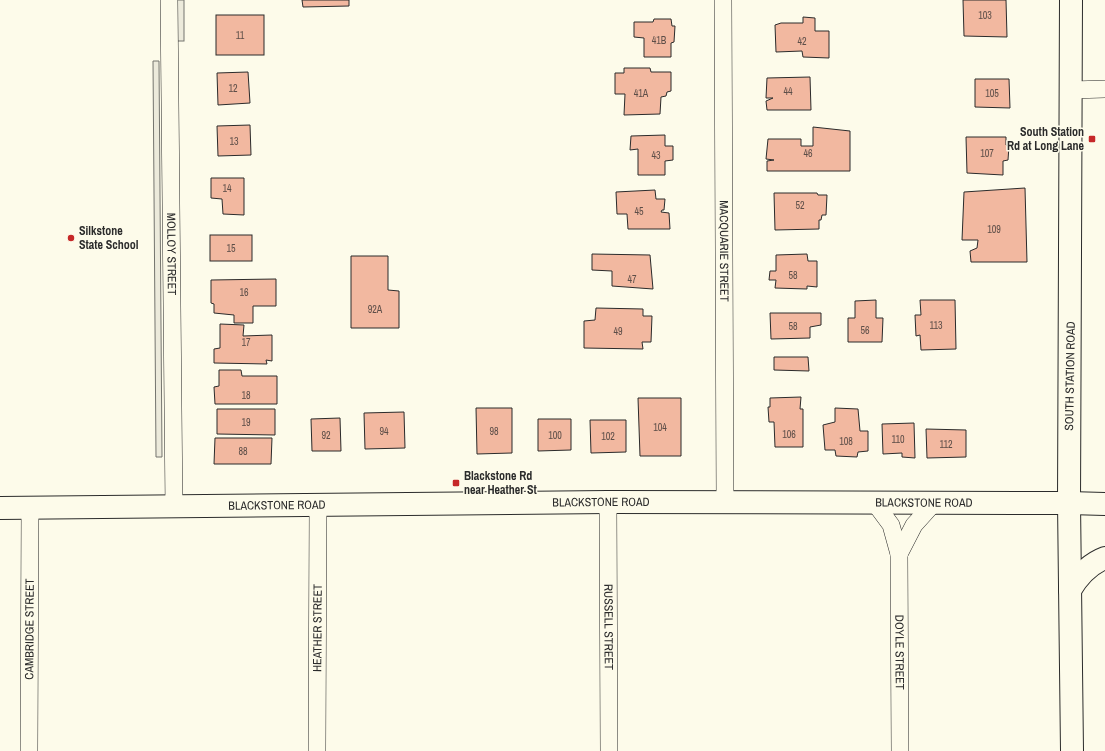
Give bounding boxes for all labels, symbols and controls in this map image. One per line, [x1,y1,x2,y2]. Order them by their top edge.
house number: 103 [978,9,992,22]
house number: 11 [236,29,245,42]
house number: 41B [652,34,667,47]
house number: 42 [797,35,807,48]
house number: 12 [228,82,238,95]
house number: 44 [783,85,793,98]
house number: 41A [634,87,649,100]
house number: 105 [985,87,999,100]
place label: South Station Rd at Long Lane [1007,124,1085,154]
marker: South Station Rd at Long Lane [1087,134,1097,144]
house number: 13 [229,135,239,148]
house number: 46 [803,147,813,160]
house number: 107 [980,147,994,160]
house number: 43 [651,149,661,162]
house number: 14 [222,182,232,195]
house number: 52 [795,199,805,212]
street label: MACQUARIE STREET [716,200,732,302]
house number: 45 [634,205,644,218]
street label: MOLLOY STREET [163,213,180,295]
place label: Silkstone State School [79,223,139,253]
house number: 109 [987,223,1001,236]
marker: Silkstone State School [66,233,76,243]
house number: 15 [226,242,236,255]
house number: 58 [788,269,798,282]
house number: 47 [627,273,637,286]
house number: 16 [239,286,249,299]
house number: 92A [368,303,383,316]
house number: 113 [929,319,943,332]
house number: 58 [788,320,798,333]
street label: SOUTH STATION ROAD [1061,321,1079,431]
house number: 56 [860,324,870,337]
house number: 49 [613,325,623,338]
house number: 17 [241,336,251,349]
house number: 18 [241,389,251,402]
house number: 19 [241,416,251,429]
house number: 104 [653,421,667,434]
house number: 94 [379,425,389,438]
house number: 98 [489,425,499,438]
house number: 106 [782,428,796,441]
house number: 92 [321,429,331,442]
house number: 100 [548,429,562,442]
house number: 102 [601,430,615,443]
house number: 110 [891,433,905,446]
house number: 108 [839,435,853,448]
house number: 112 [939,438,953,451]
house number: 88 [238,445,248,458]
place label: Blackstone Rd near Heather St [464,468,537,498]
marker: Blackstone Rd near Heather St [451,478,461,488]
street label: BLACKSTONE ROAD [552,494,650,511]
street label: BLACKSTONE ROAD [875,495,973,511]
street label: BLACKSTONE ROAD [228,497,326,514]
street label: CAMBRIDGE STREET [21,578,38,680]
street label: HEATHER STREET [309,584,326,672]
street label: RUSSELL STREET [600,584,617,670]
street label: DOYLE STREET [891,615,908,690]

